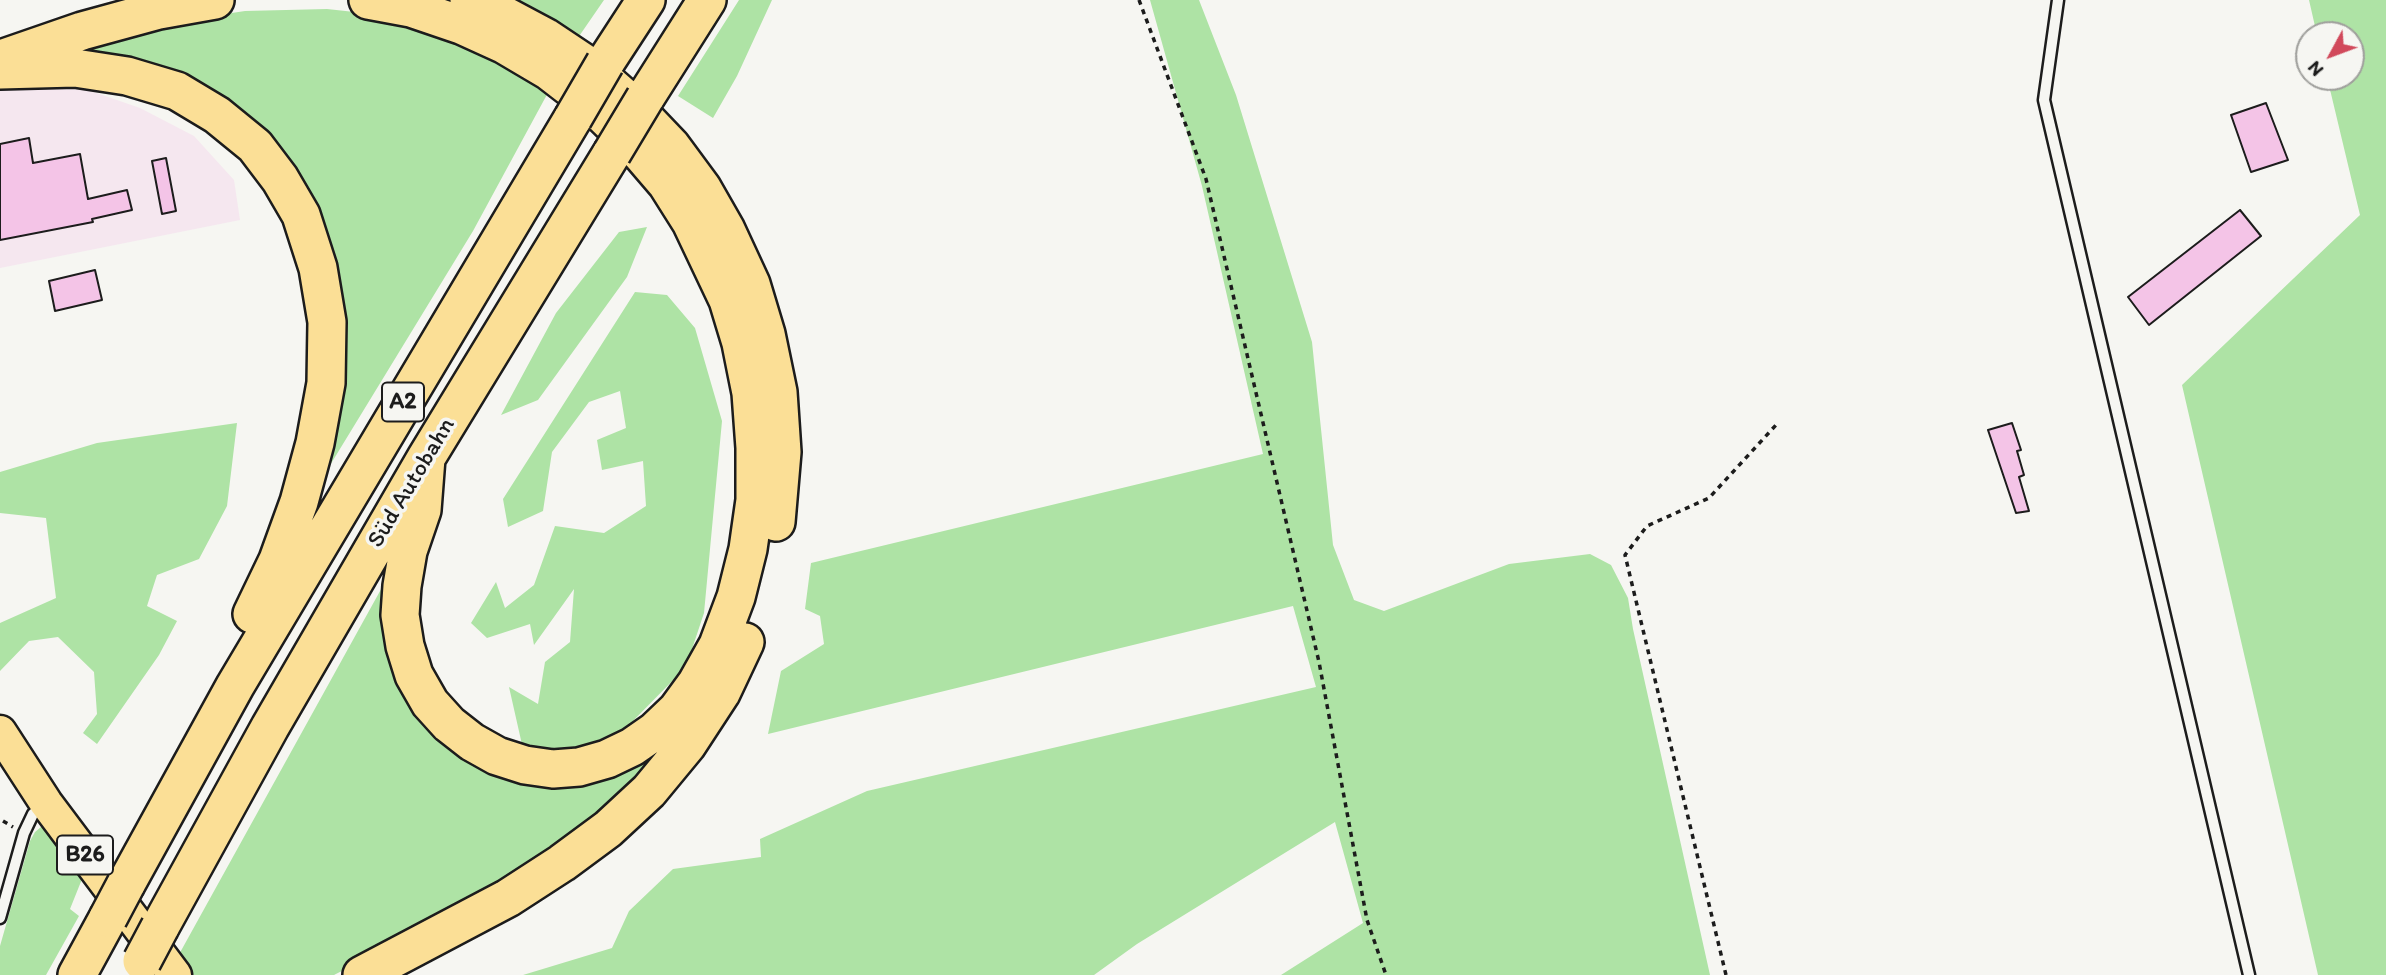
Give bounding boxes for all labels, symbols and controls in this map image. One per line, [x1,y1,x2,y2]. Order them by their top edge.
north arrow [2295,21,2365,91]
text: N [2302,56,2328,81]
road number: A2 [382,382,424,422]
street label: Süd Autobahn [362,413,462,553]
road number: B26 [57,835,113,874]

